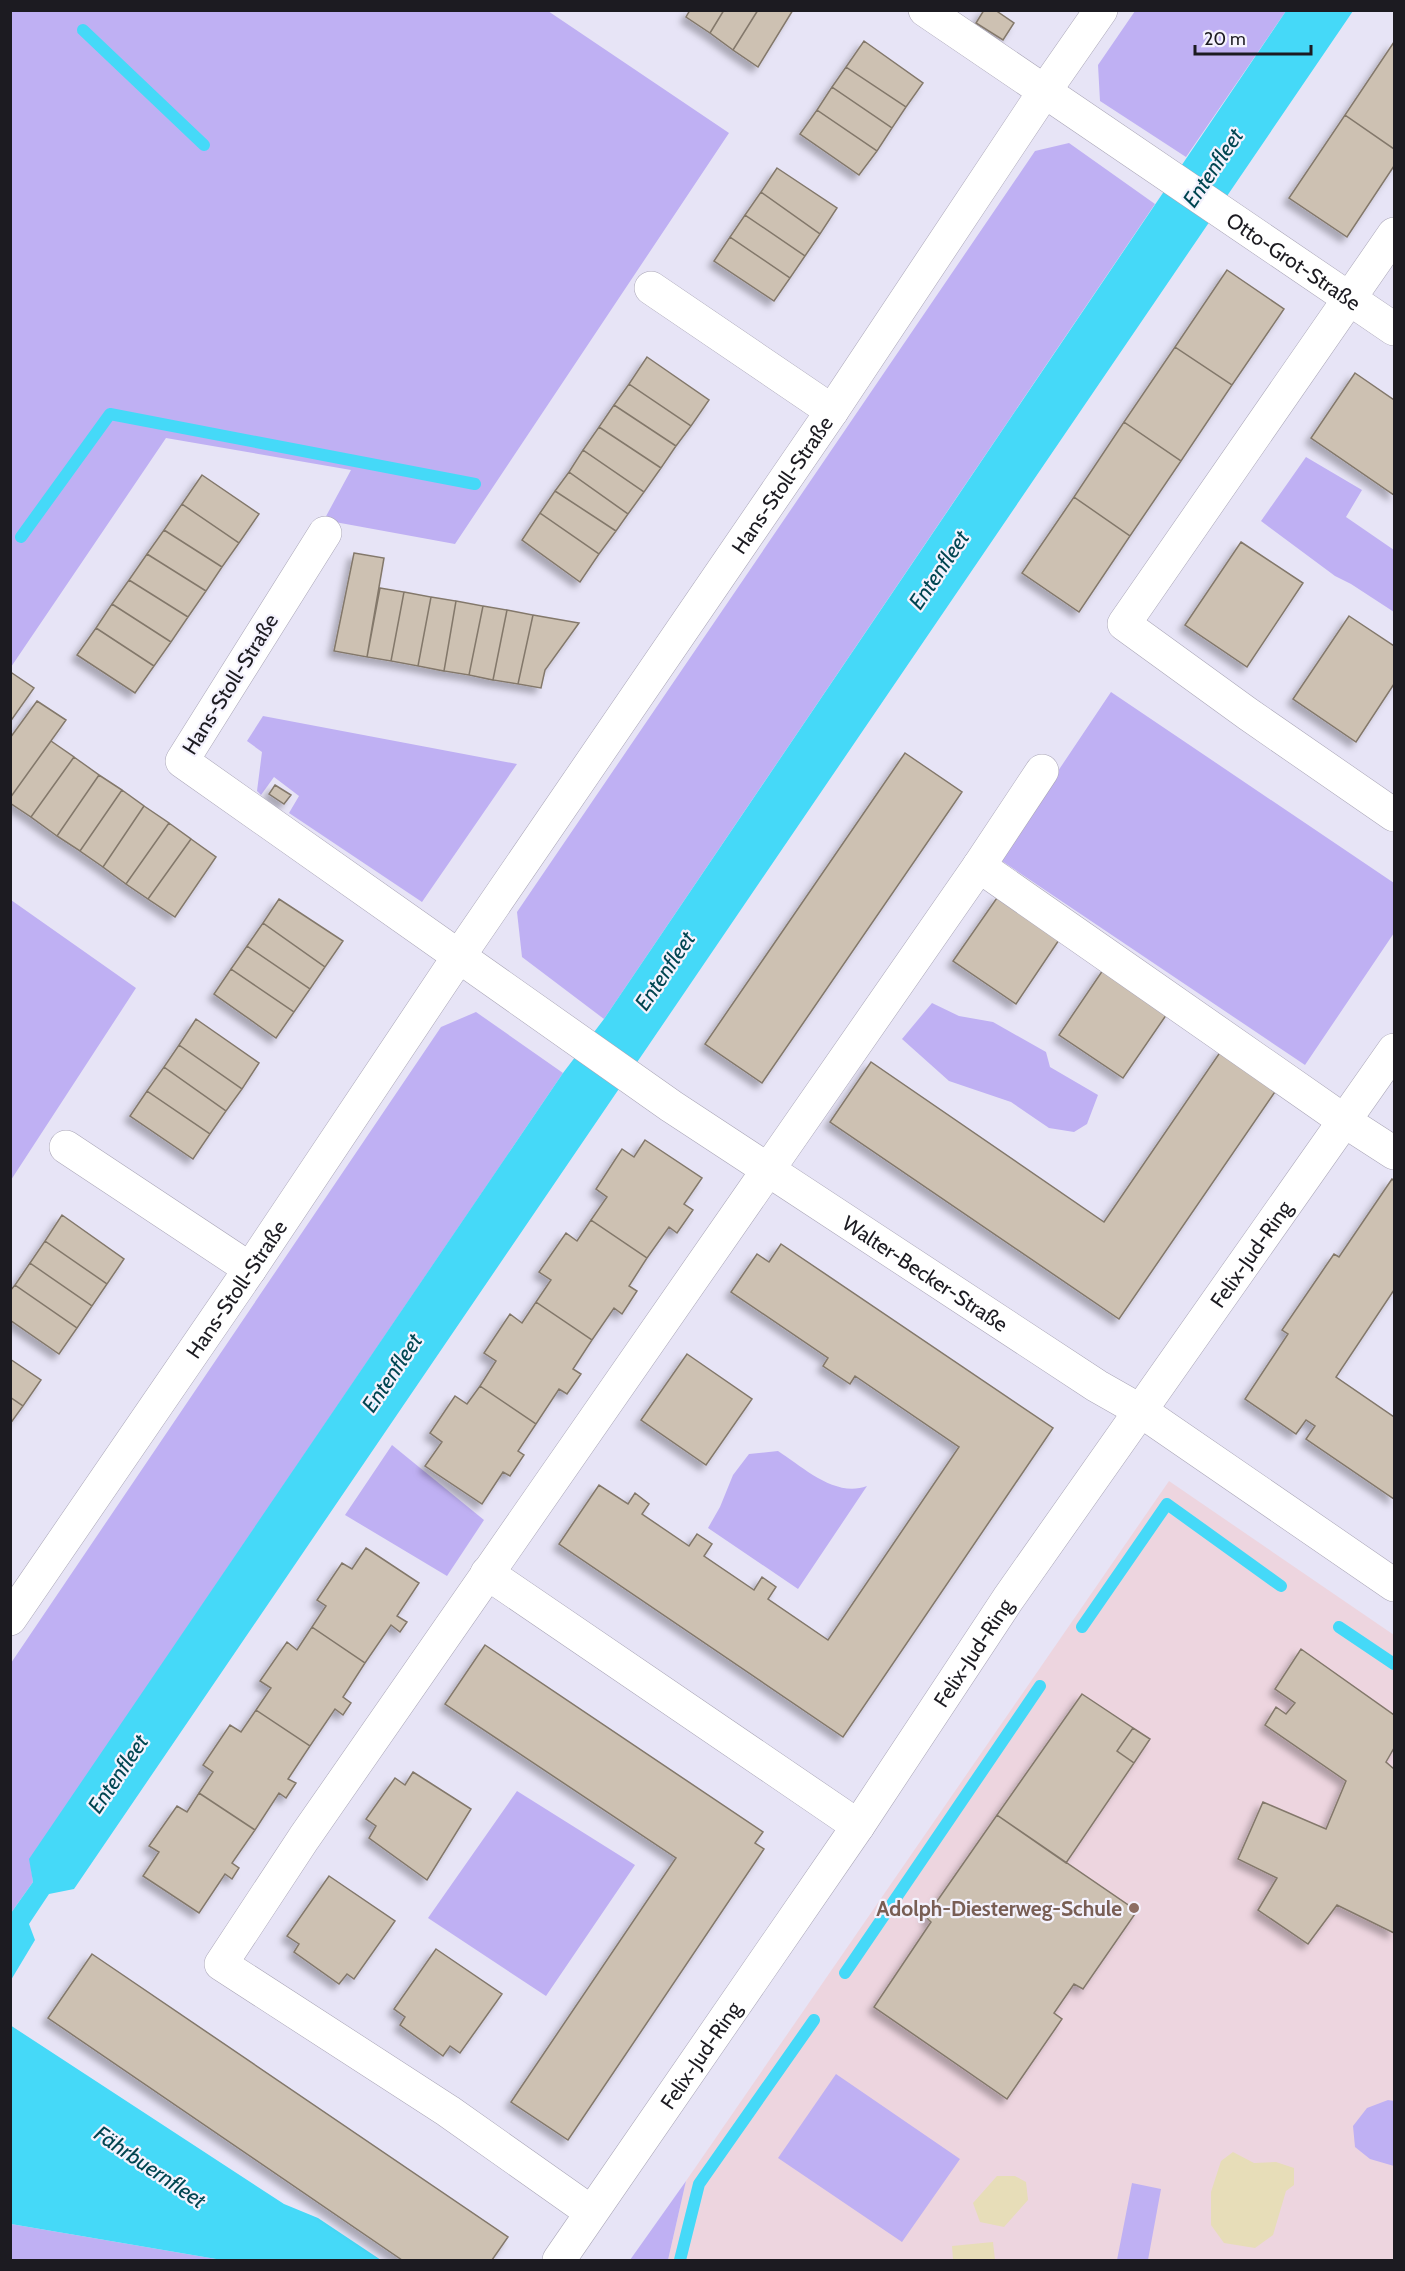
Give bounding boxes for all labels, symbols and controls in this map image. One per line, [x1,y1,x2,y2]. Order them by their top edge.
scale bar [1195,18,1310,56]
text: 20 m [1204,28,1246,50]
water label: Entenfleet [1177,122,1250,212]
street label: Otto-Grot-Straße [1222,206,1366,315]
street label: Hans-Stoll-Straße [726,411,838,558]
water label: Entenfleet [903,524,976,614]
street label: Hans-Stoll-Straße [177,609,283,759]
water label: Entenfleet [629,925,702,1015]
street label: Felix-Jud-Ring [1205,1195,1297,1312]
street label: Walter-Becker-Straße [838,1210,1013,1337]
street label: Hans-Stoll-Straße [180,1215,292,1363]
water label: Entenfleet [356,1327,429,1417]
street label: Felix-Jud-Ring [928,1593,1018,1711]
water label: Entenfleet [82,1728,155,1818]
place label: Adolph-Diesterweg-Schule [876,1896,1122,1921]
marker: Adolph-Diesterweg-Schule [1127,1901,1141,1915]
street label: Felix-Jud-Ring [655,1996,746,2113]
water label: Fährbuernfleet [89,2120,212,2215]

